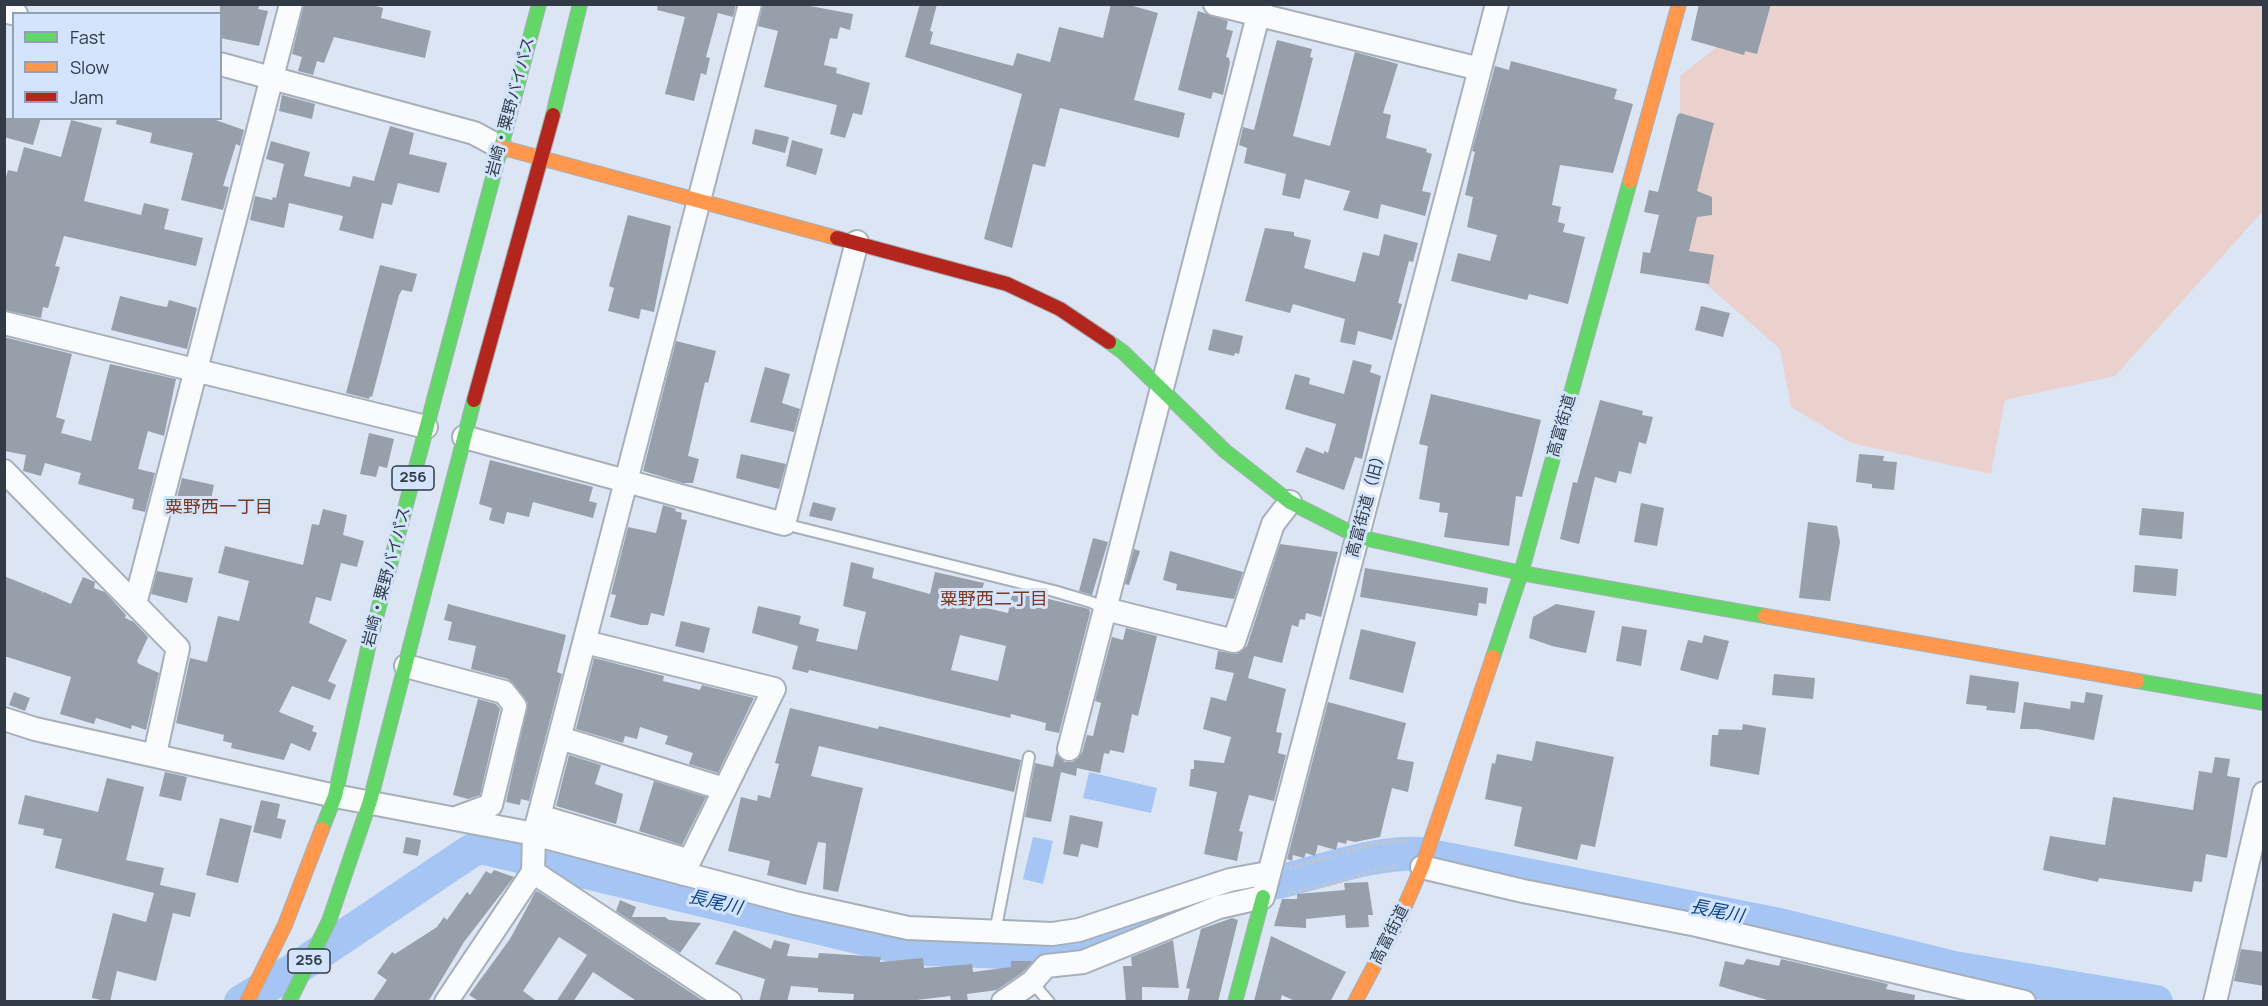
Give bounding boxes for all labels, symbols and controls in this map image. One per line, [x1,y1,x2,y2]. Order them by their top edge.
legend [12,12,222,120]
text: Fast [70,25,105,49]
street label: 岩崎・粟野バイパス [483,35,539,179]
text: Slow [70,55,109,79]
text: Jam [70,85,104,109]
street label: 高富街道 [1544,393,1580,459]
street label: 高富街道（旧） [1343,446,1391,560]
road number: 256 [392,466,434,490]
district label: 粟野西一丁目 [165,497,273,519]
street label: 岩崎・粟野バイパス [359,505,415,649]
district label: 粟野西二丁目 [940,589,1048,611]
water label: 長尾川 [686,886,744,920]
water label: 長尾川 [1688,896,1746,928]
street label: 高富街道 [1367,902,1413,968]
road number: 256 [288,949,330,973]

